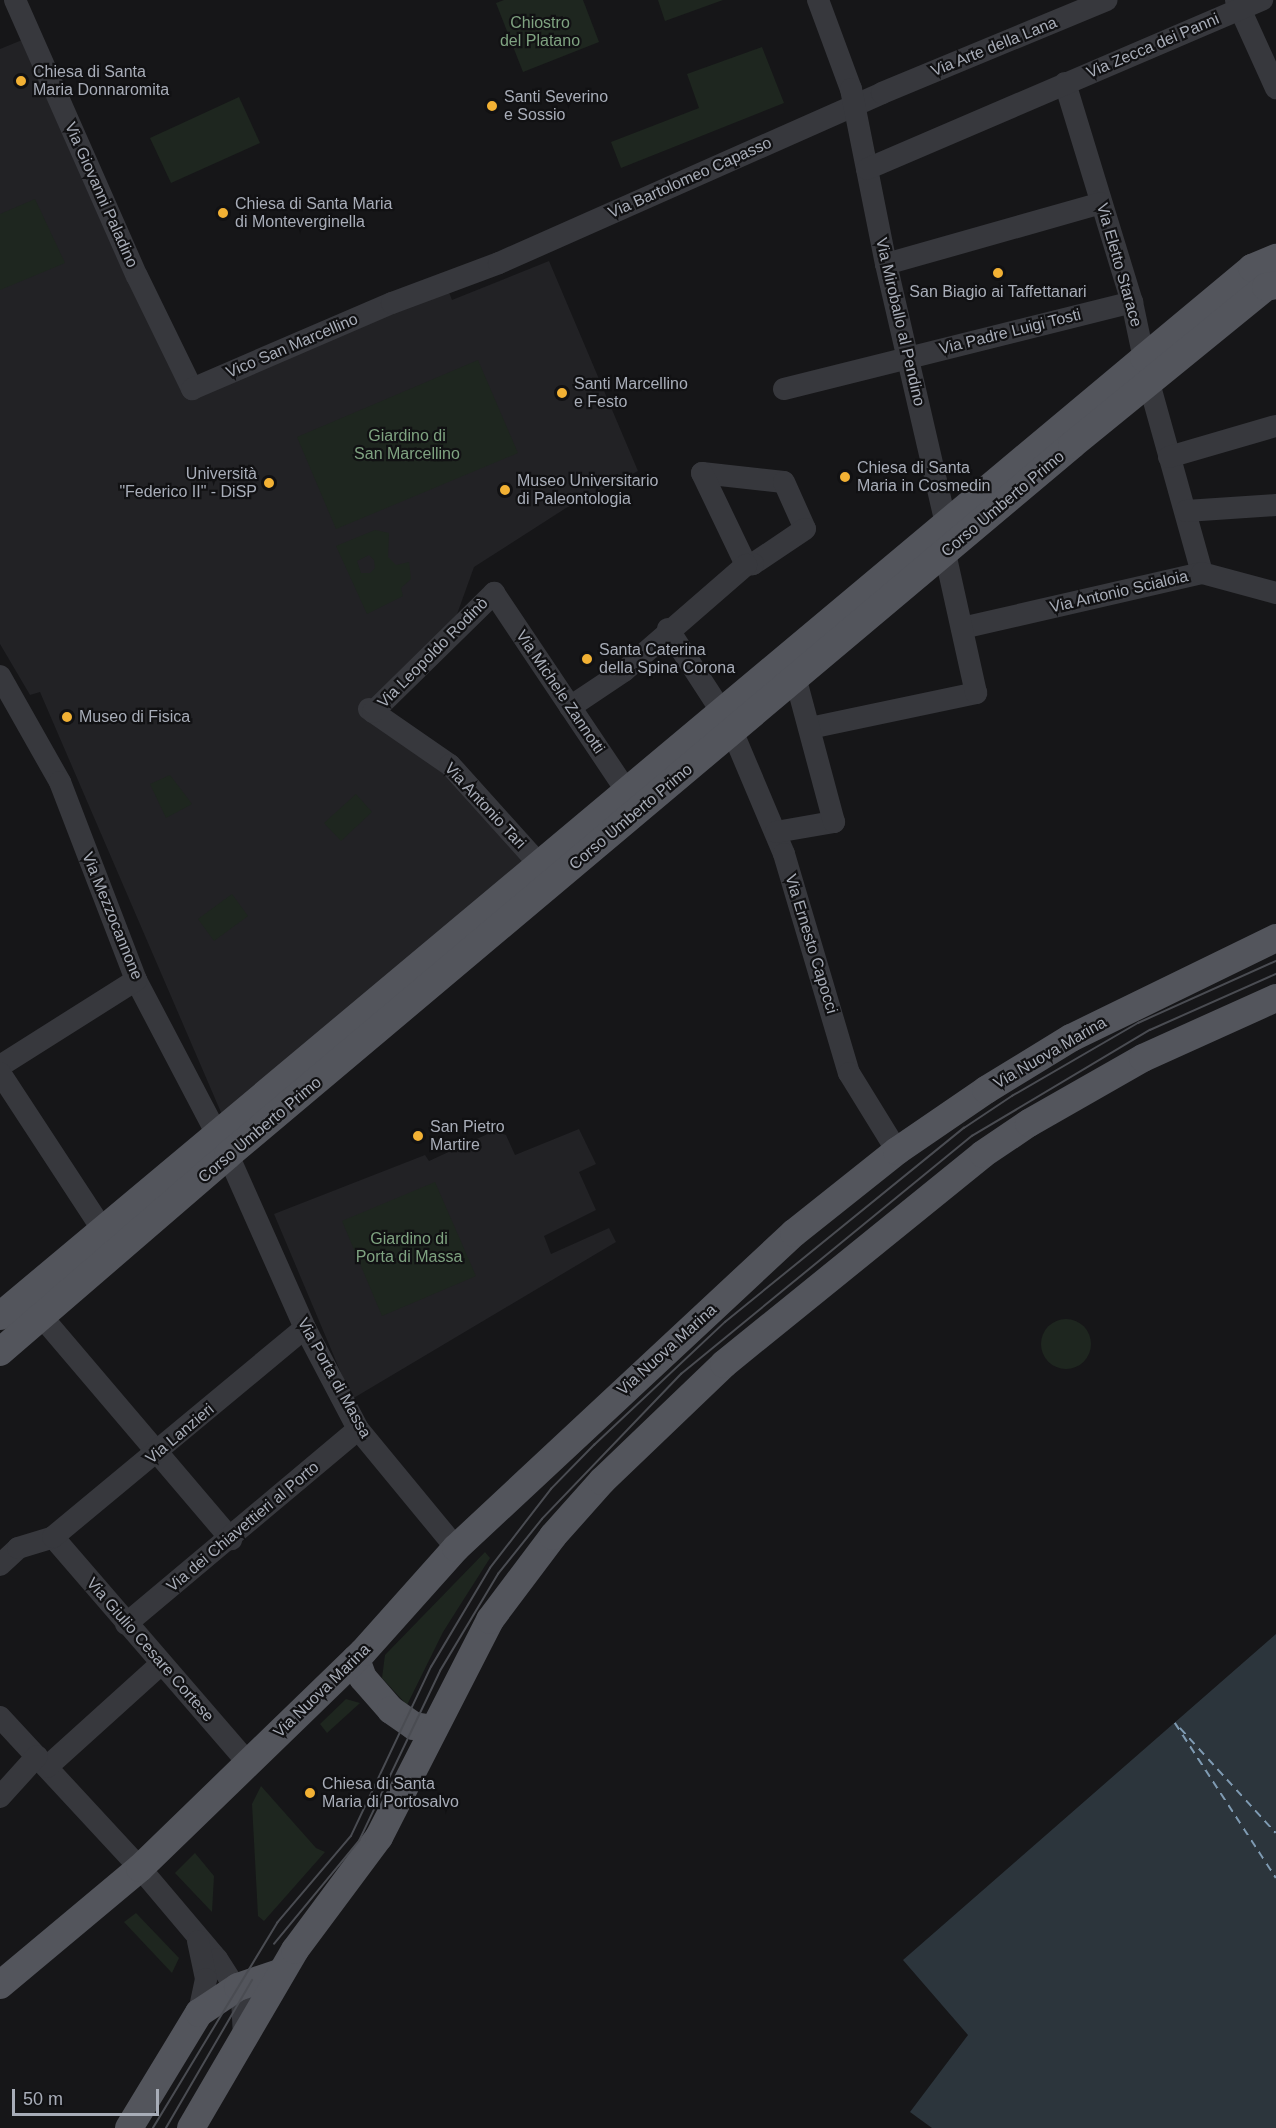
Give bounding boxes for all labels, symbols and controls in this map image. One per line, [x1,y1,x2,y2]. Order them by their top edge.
street label: Via Zecca dei Panni [1084,9,1222,83]
park label: Chiostro del Platano [500,13,580,51]
street label: Via Arte della Lana [928,13,1060,81]
place label: Chiesa di Santa Maria Donnaromita [33,62,169,100]
marker: Chiesa di Santa Maria Donnaromita [14,74,28,88]
place label: Santi Severino e Sossio [504,87,608,125]
marker: Santi Severino e Sossio [485,99,499,113]
street label: Via Giovanni Paladino [60,119,142,271]
street label: Via Bartolomeo Capasso [605,133,775,223]
place label: Chiesa di Santa Maria di Monteverginella [235,194,392,232]
street label: Via Eletto Starace [1092,201,1146,329]
marker: Chiesa di Santa Maria di Monteverginella [216,206,230,220]
street label: Via Miroballo al Pendino [871,236,929,408]
marker: San Biagio ai Taffettanari [991,266,1005,280]
place label: San Biagio ai Taffettanari [909,282,1087,302]
street label: Via Padre Luigi Tosti [937,305,1083,359]
street label: Vico San Marcellino [223,310,361,382]
place label: Santi Marcellino e Festo [574,374,688,412]
marker: Santi Marcellino e Festo [555,386,569,400]
park label: Giardino di San Marcellino [354,426,460,464]
street label: Corso Umberto Primo [938,447,1068,561]
place label: Chiesa di Santa Maria in Cosmedin [857,458,990,496]
place label: Università "Federico II" - DiSP [119,464,257,502]
marker: Chiesa di Santa Maria in Cosmedin [838,470,852,484]
place label: Museo Universitario di Paleontologia [517,471,658,509]
marker: Università "Federico II" - DiSP [262,476,276,490]
marker: Museo Universitario di Paleontologia [498,483,512,497]
street label: Via Antonio Scialoia [1048,567,1190,617]
street label: Via Leopoldo Rodinò [374,594,492,712]
street label: Via Michele Zannotti [512,627,608,757]
place label: Santa Caterina della Spina Corona [599,640,735,678]
marker: Santa Caterina della Spina Corona [580,652,594,666]
place label: Museo di Fisica [79,707,190,727]
marker: Museo di Fisica [60,710,74,724]
street label: Via Antonio Tari [440,759,530,853]
street label: Corso Umberto Primo [566,760,696,874]
street label: Via Mezzocannone [78,849,146,983]
street label: Via Ernesto Capocci [781,872,841,1016]
street label: Via Nuova Marina [990,1013,1110,1093]
street label: Corso Umberto Primo [195,1073,325,1187]
place label: San Pietro Martire [430,1117,505,1155]
marker: San Pietro Martire [411,1129,425,1143]
park label: Giardino di Porta di Massa [356,1229,462,1267]
street label: Via Nuova Marina [613,1300,721,1400]
street label: Via Porta di Massa [293,1315,375,1441]
street label: Via Lanzieri [142,1400,218,1468]
street label: Via dei Chiavettieri al Porto [163,1458,323,1596]
street label: Via Giulio Cesare Cortese [82,1574,218,1726]
street label: Via Nuova Marina [270,1640,374,1742]
place label: Chiesa di Santa Maria di Portosalvo [322,1774,459,1812]
marker: Chiesa di Santa Maria di Portosalvo [303,1786,317,1800]
scale bar [15,2077,162,2115]
text: 50 m [23,2089,63,2109]

